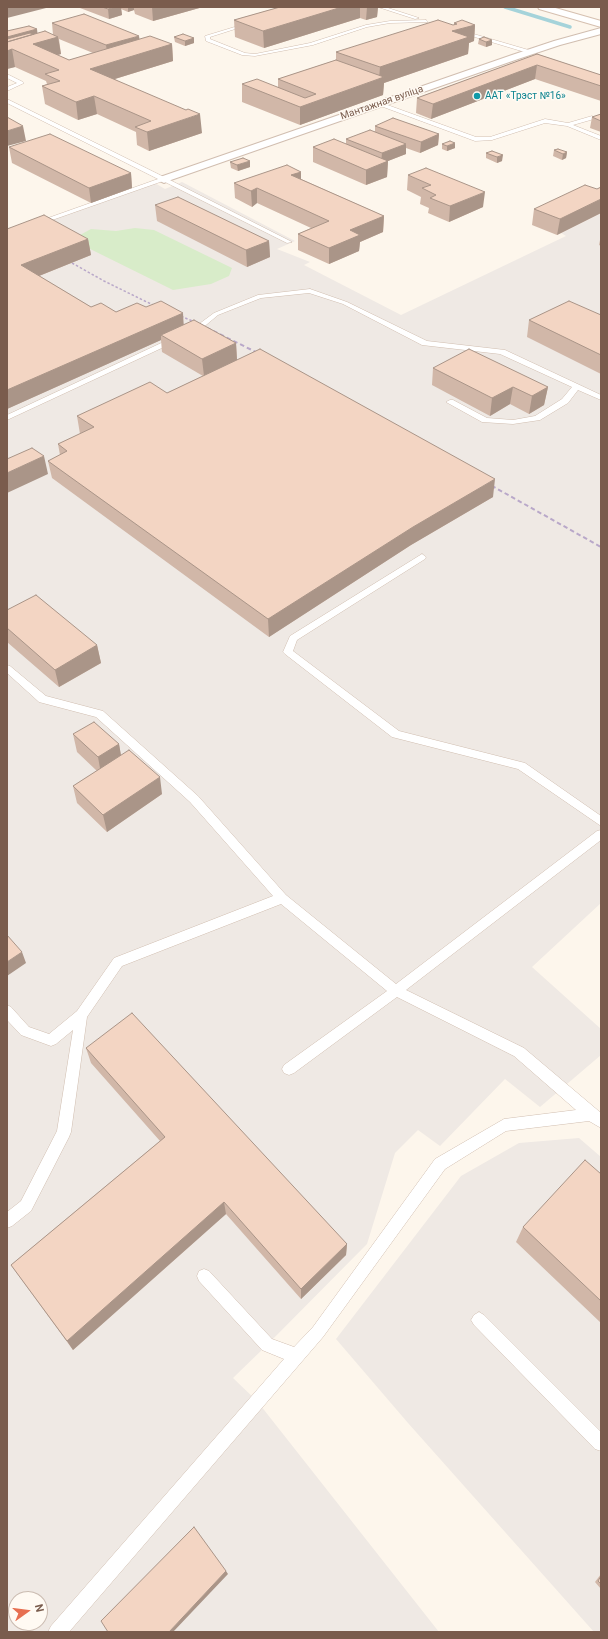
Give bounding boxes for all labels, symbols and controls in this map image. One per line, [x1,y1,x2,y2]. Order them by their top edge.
street label: Мантажная вуліца [339,83,425,123]
place label: ААТ «Трэст №16» [485,90,566,102]
marker: ААТ «Трэст №16» [472,91,482,101]
north arrow [8,1591,48,1631]
text: N [32,1603,46,1614]

